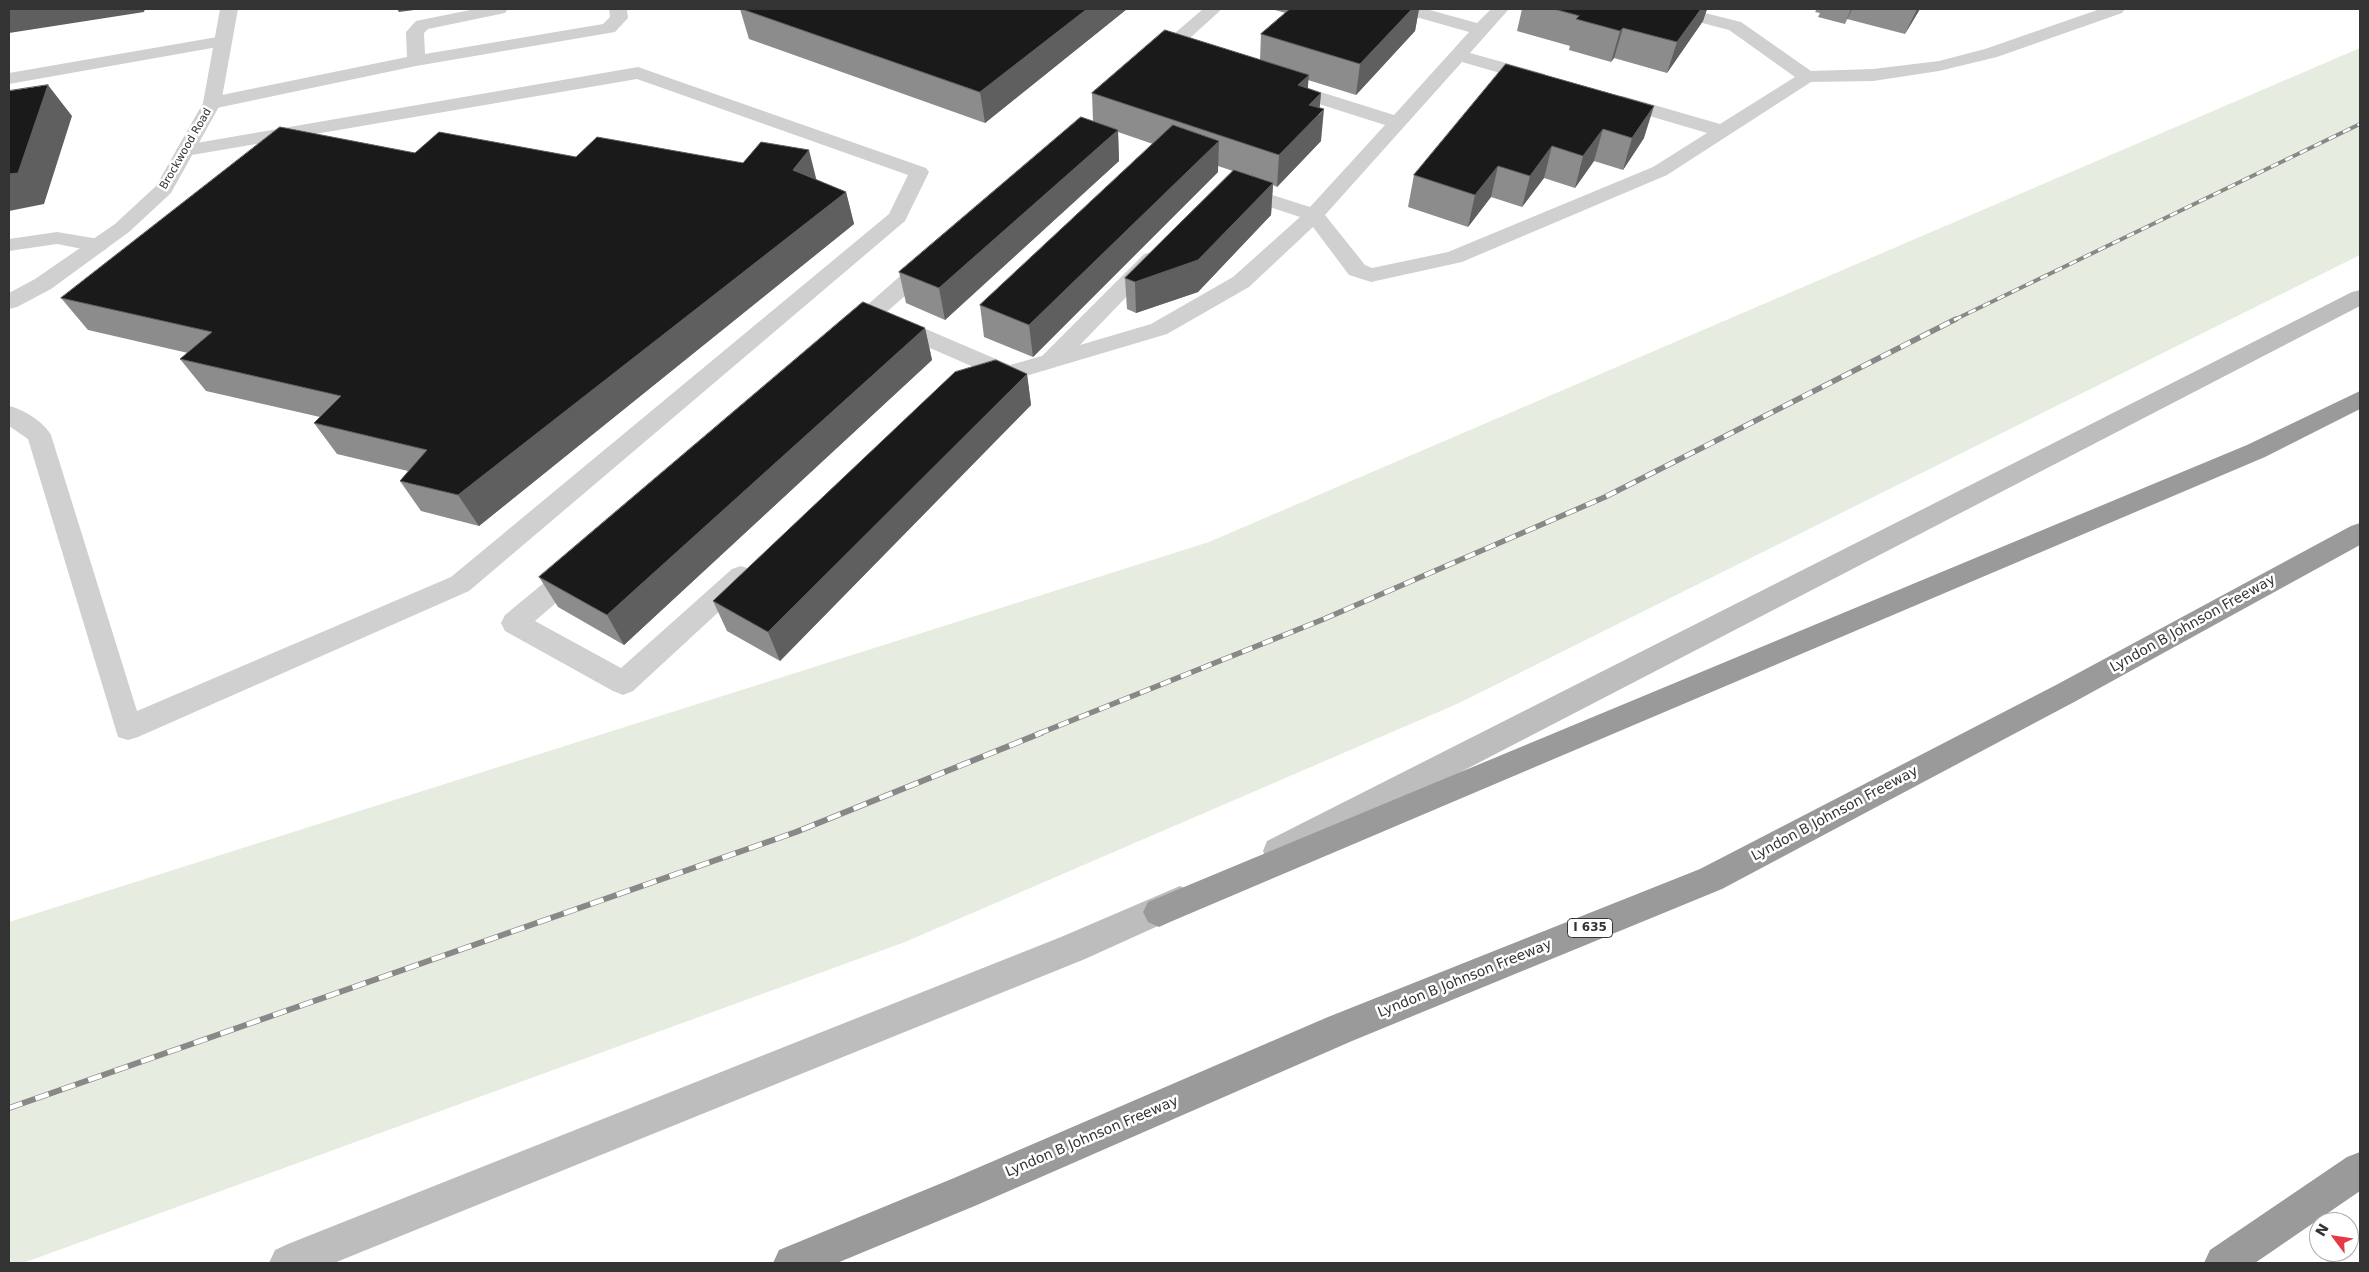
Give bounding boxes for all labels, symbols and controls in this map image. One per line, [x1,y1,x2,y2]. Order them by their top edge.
street label: Brockwood Road [157,106,215,192]
street label: Lyndon B Johnson Freeway [2108,572,2278,676]
street label: Lyndon B Johnson Freeway [1749,763,1921,865]
road number: I 635 [1568,918,1612,938]
street label: Lyndon B Johnson Freeway [1376,936,1554,1022]
street label: Lyndon B Johnson Freeway [1003,1093,1181,1181]
north arrow [2309,1212,2359,1262]
text: N [2312,1221,2332,1239]

